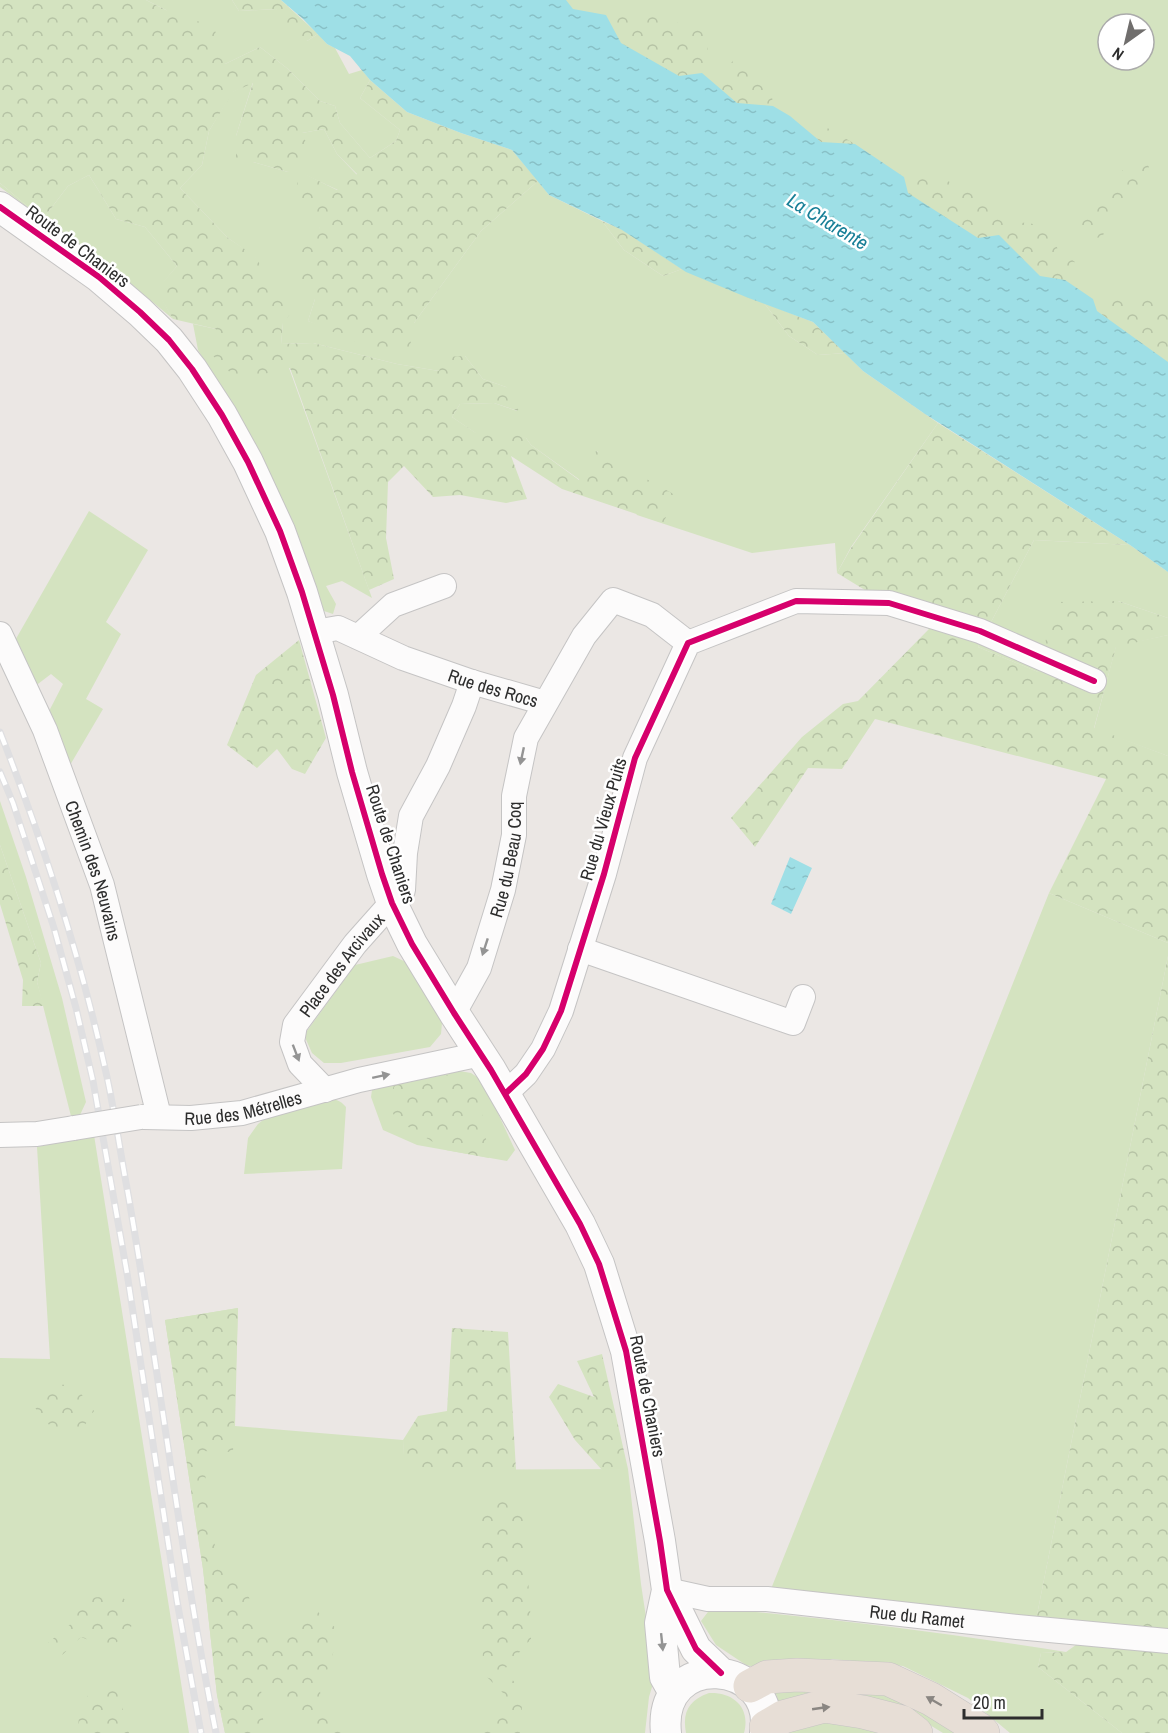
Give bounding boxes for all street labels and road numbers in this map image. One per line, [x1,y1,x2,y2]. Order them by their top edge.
street label: Route de Chaniers [21,199,135,293]
street label: Rue des Rocs [445,662,541,713]
street label: Rue du Vieux Puits [573,755,633,883]
street label: Route de Chaniers [360,781,422,907]
street label: Chemin des Neuvains [59,797,128,943]
street label: Rue du Beau Coq [483,801,527,920]
street label: Place des Arcivaux [293,907,390,1022]
street label: Rue des Métrelles [184,1084,304,1131]
street label: Route de Chaniers [624,1333,672,1459]
street label: Rue du Ramet [868,1598,966,1634]

